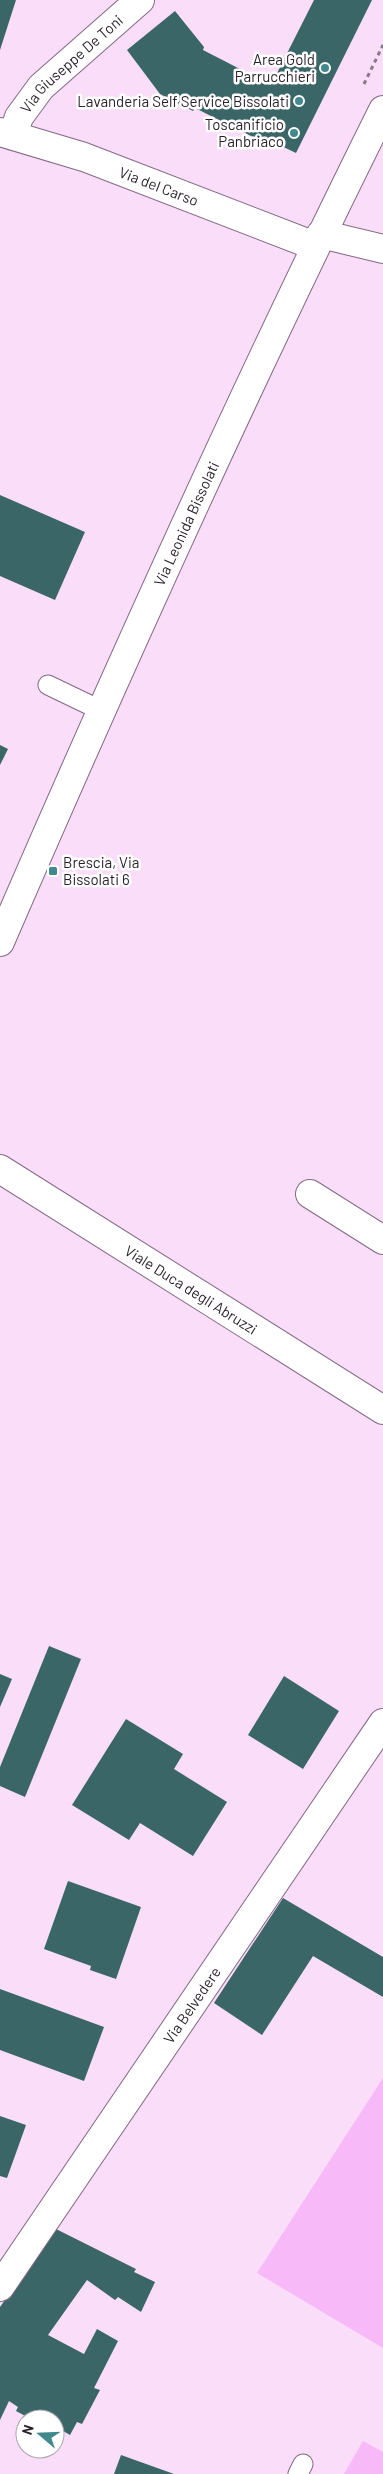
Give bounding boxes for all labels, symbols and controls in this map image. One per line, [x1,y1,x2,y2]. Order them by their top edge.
street label: Via Giuseppe De Toni [16,11,126,116]
place label: Area Gold Parrucchieri [235,50,315,85]
marker: Area Gold Parrucchieri [319,62,331,74]
place label: Lavanderia Self Service Bissolati [77,92,289,110]
marker: Lavanderia Self Service Bissolati [293,95,305,107]
place label: Toscanificio Panbriaco [205,115,284,150]
marker: Toscanificio Panbriaco [288,127,300,139]
street label: Via del Carso [117,162,201,209]
street label: Via Leonida Bissolati [150,458,222,589]
place label: Brescia, Via Bissolati 6 [63,853,139,888]
marker: Brescia, Via Bissolati 6 [47,865,59,877]
street label: Viale Duca degli Abruzzi [122,1241,261,1338]
street label: Via Belvedere [159,1963,224,2047]
north arrow [15,2409,65,2459]
text: N [18,2422,37,2437]

